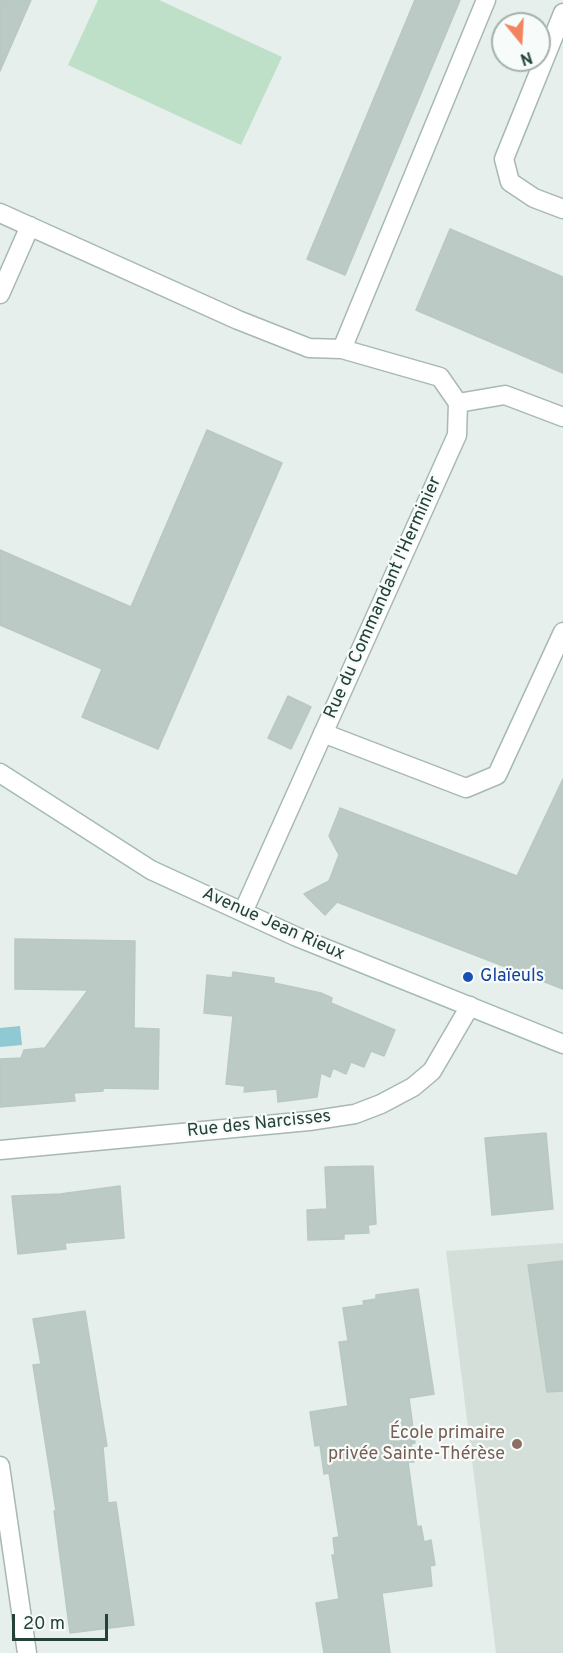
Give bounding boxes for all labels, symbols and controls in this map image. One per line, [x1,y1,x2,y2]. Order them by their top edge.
north arrow [491,12,551,72]
text: N [517,46,535,69]
street label: Rue du Commandant l'Herminier [321,474,447,722]
street label: Avenue Jean Rieux [198,884,348,966]
place label: Glaïeuls [480,966,544,988]
marker: Glaïeuls [461,970,475,984]
street label: Rue des Narcisses [186,1107,332,1143]
place label: École primaire privée Sainte-Thérèse [328,1423,505,1466]
marker: École primaire privée Sainte-Thérèse [510,1437,524,1451]
scale bar [15,1602,111,1640]
text: 20 m [23,1613,65,1636]

